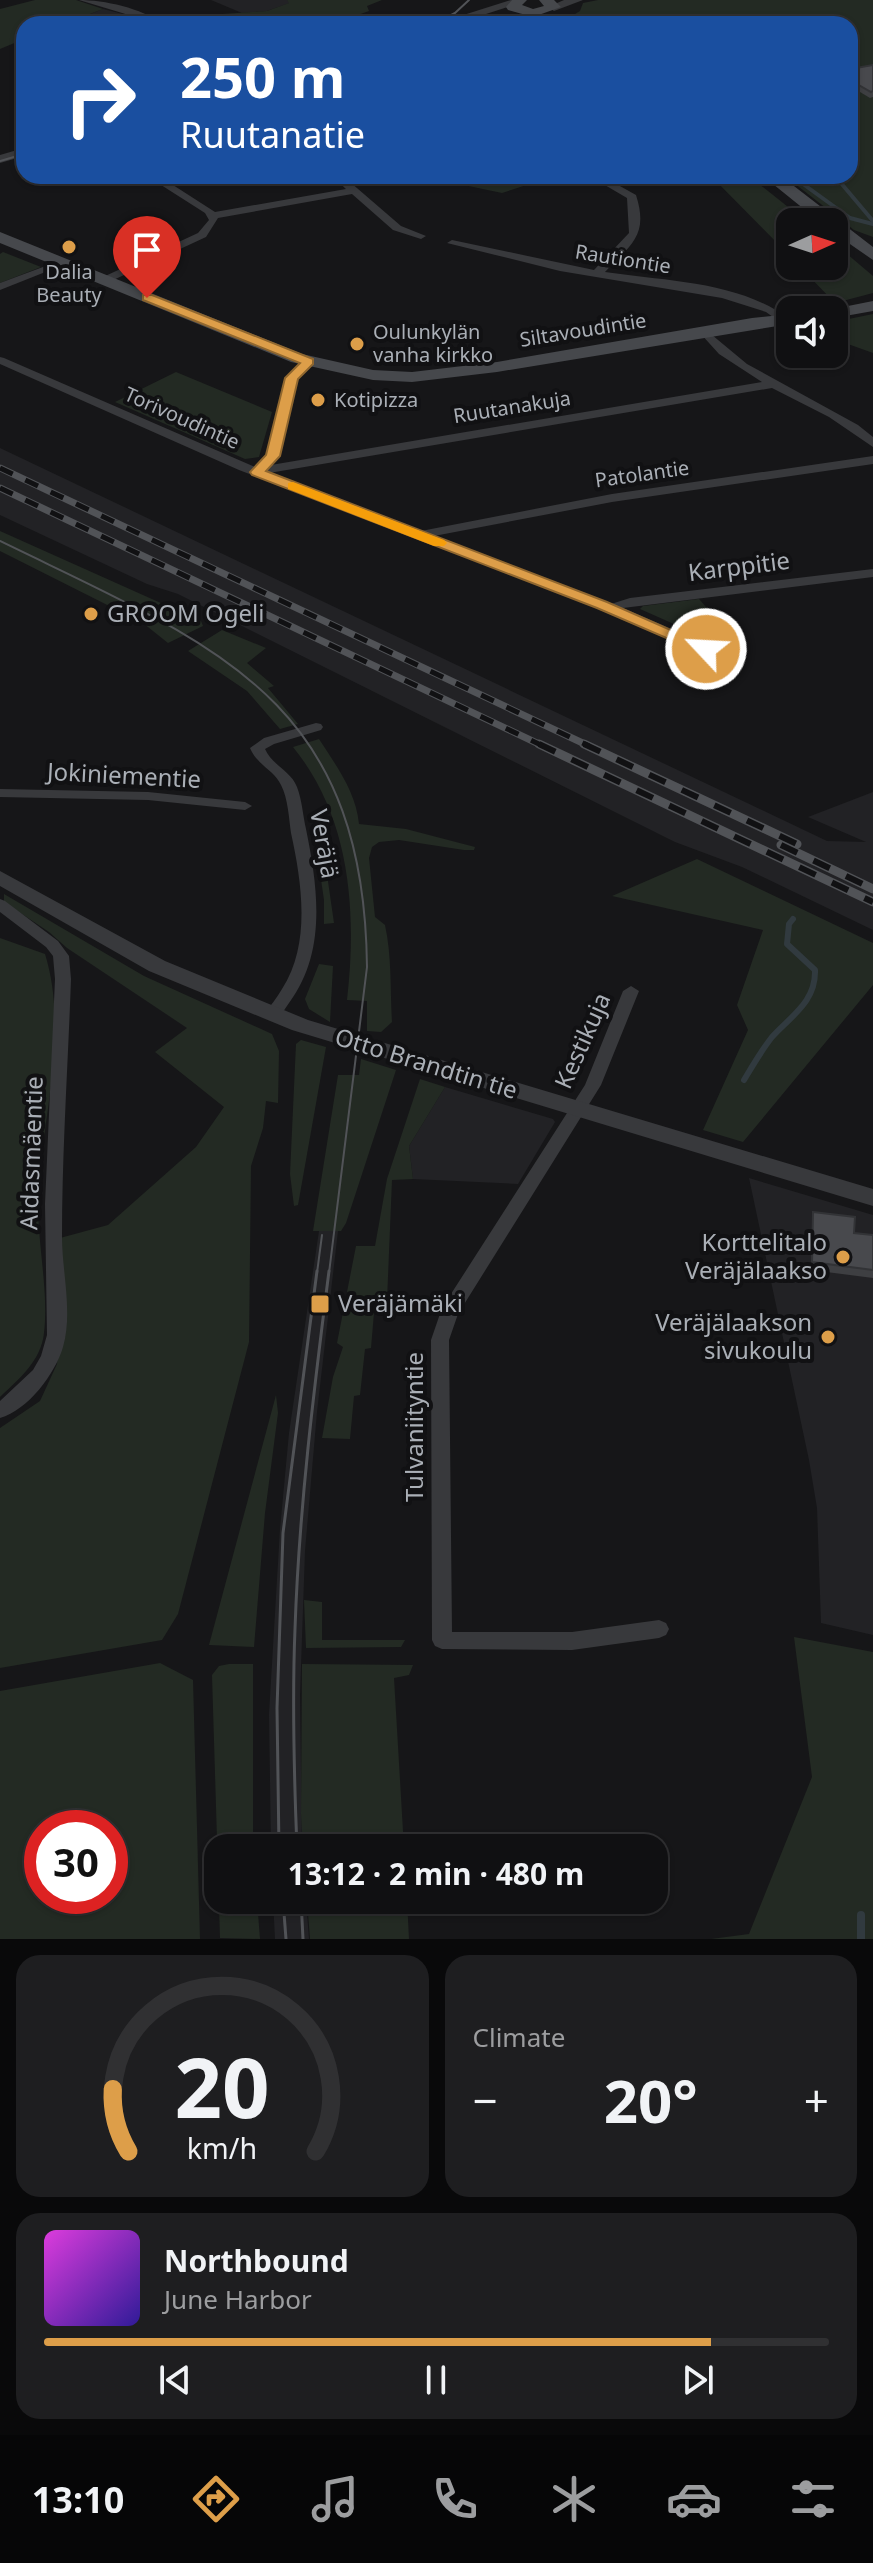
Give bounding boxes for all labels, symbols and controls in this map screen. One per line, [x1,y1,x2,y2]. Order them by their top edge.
text: 250 m [180,38,345,114]
icon: right [48,48,152,152]
text: Ruutanatie [180,110,365,159]
north arrow [776,208,848,280]
map controls [776,208,848,368]
pin [113,216,181,298]
icon: arrive [125,228,169,272]
marker: Dalia Beauty [60,238,78,256]
street label: Rautiontie [573,238,673,279]
place label: Dalia Beauty [36,258,102,308]
button: sound [776,296,848,368]
street label: Siltavoudintie [518,306,648,353]
place label: Oulunkylän vanha kirkko [373,318,493,368]
marker: Oulunkylän vanha kirkko [348,335,366,353]
street label: Torivoudintie [120,380,244,455]
street label: Ruutanakuja [451,384,573,429]
place label: Kotipizza [334,386,418,413]
marker: Kotipizza [309,391,327,409]
street label: Patolantie [593,454,691,493]
street label: Karppitie [686,543,792,588]
place label: GROOM Ogeli [107,596,264,629]
marker: GROOM Ogeli [82,605,100,623]
position arrow [664,607,748,691]
street label: Jokiniementie [44,754,202,795]
street label: Veräjä [303,806,348,881]
street label: Kestikuja [546,987,617,1094]
street label: Otto Brandtin tie [331,1019,522,1106]
street label: Aidasmäentie [11,1075,50,1230]
place label: Korttelitalo Veräjälaakso [685,1225,827,1286]
marker: Korttelitalo Veräjälaakso [834,1248,852,1266]
place label: Veräjämäki [338,1286,463,1319]
marker: Veräjämäki [309,1293,331,1315]
place label: Veräjälaakson sivukoulu [655,1305,812,1366]
marker: Veräjälaakson sivukoulu [819,1328,837,1346]
street label: Tulvaniityntie [397,1352,430,1502]
speed limit sign: 30 [24,1810,128,1914]
text: 13:12 · 2 min · 480 m [288,1853,584,1894]
text: Climate [473,2019,565,2055]
text: 20 [175,2029,270,2142]
text: 20° [604,2059,698,2141]
text: − [473,2070,498,2130]
text: + [804,2070,829,2130]
text: km/h [187,2128,257,2167]
text: Northbound [164,2240,349,2281]
text: June Harbor [164,2281,312,2317]
icon: previous [153,2358,197,2402]
icon: pause [414,2358,458,2402]
icon: next [676,2358,720,2402]
icon: directions [188,2471,244,2527]
icon: music [307,2471,363,2527]
icon: phone [427,2471,483,2527]
icon: climate [546,2471,602,2527]
icon: car [666,2471,722,2527]
icon: filters [785,2471,841,2527]
text: 13:10 [32,2475,124,2524]

